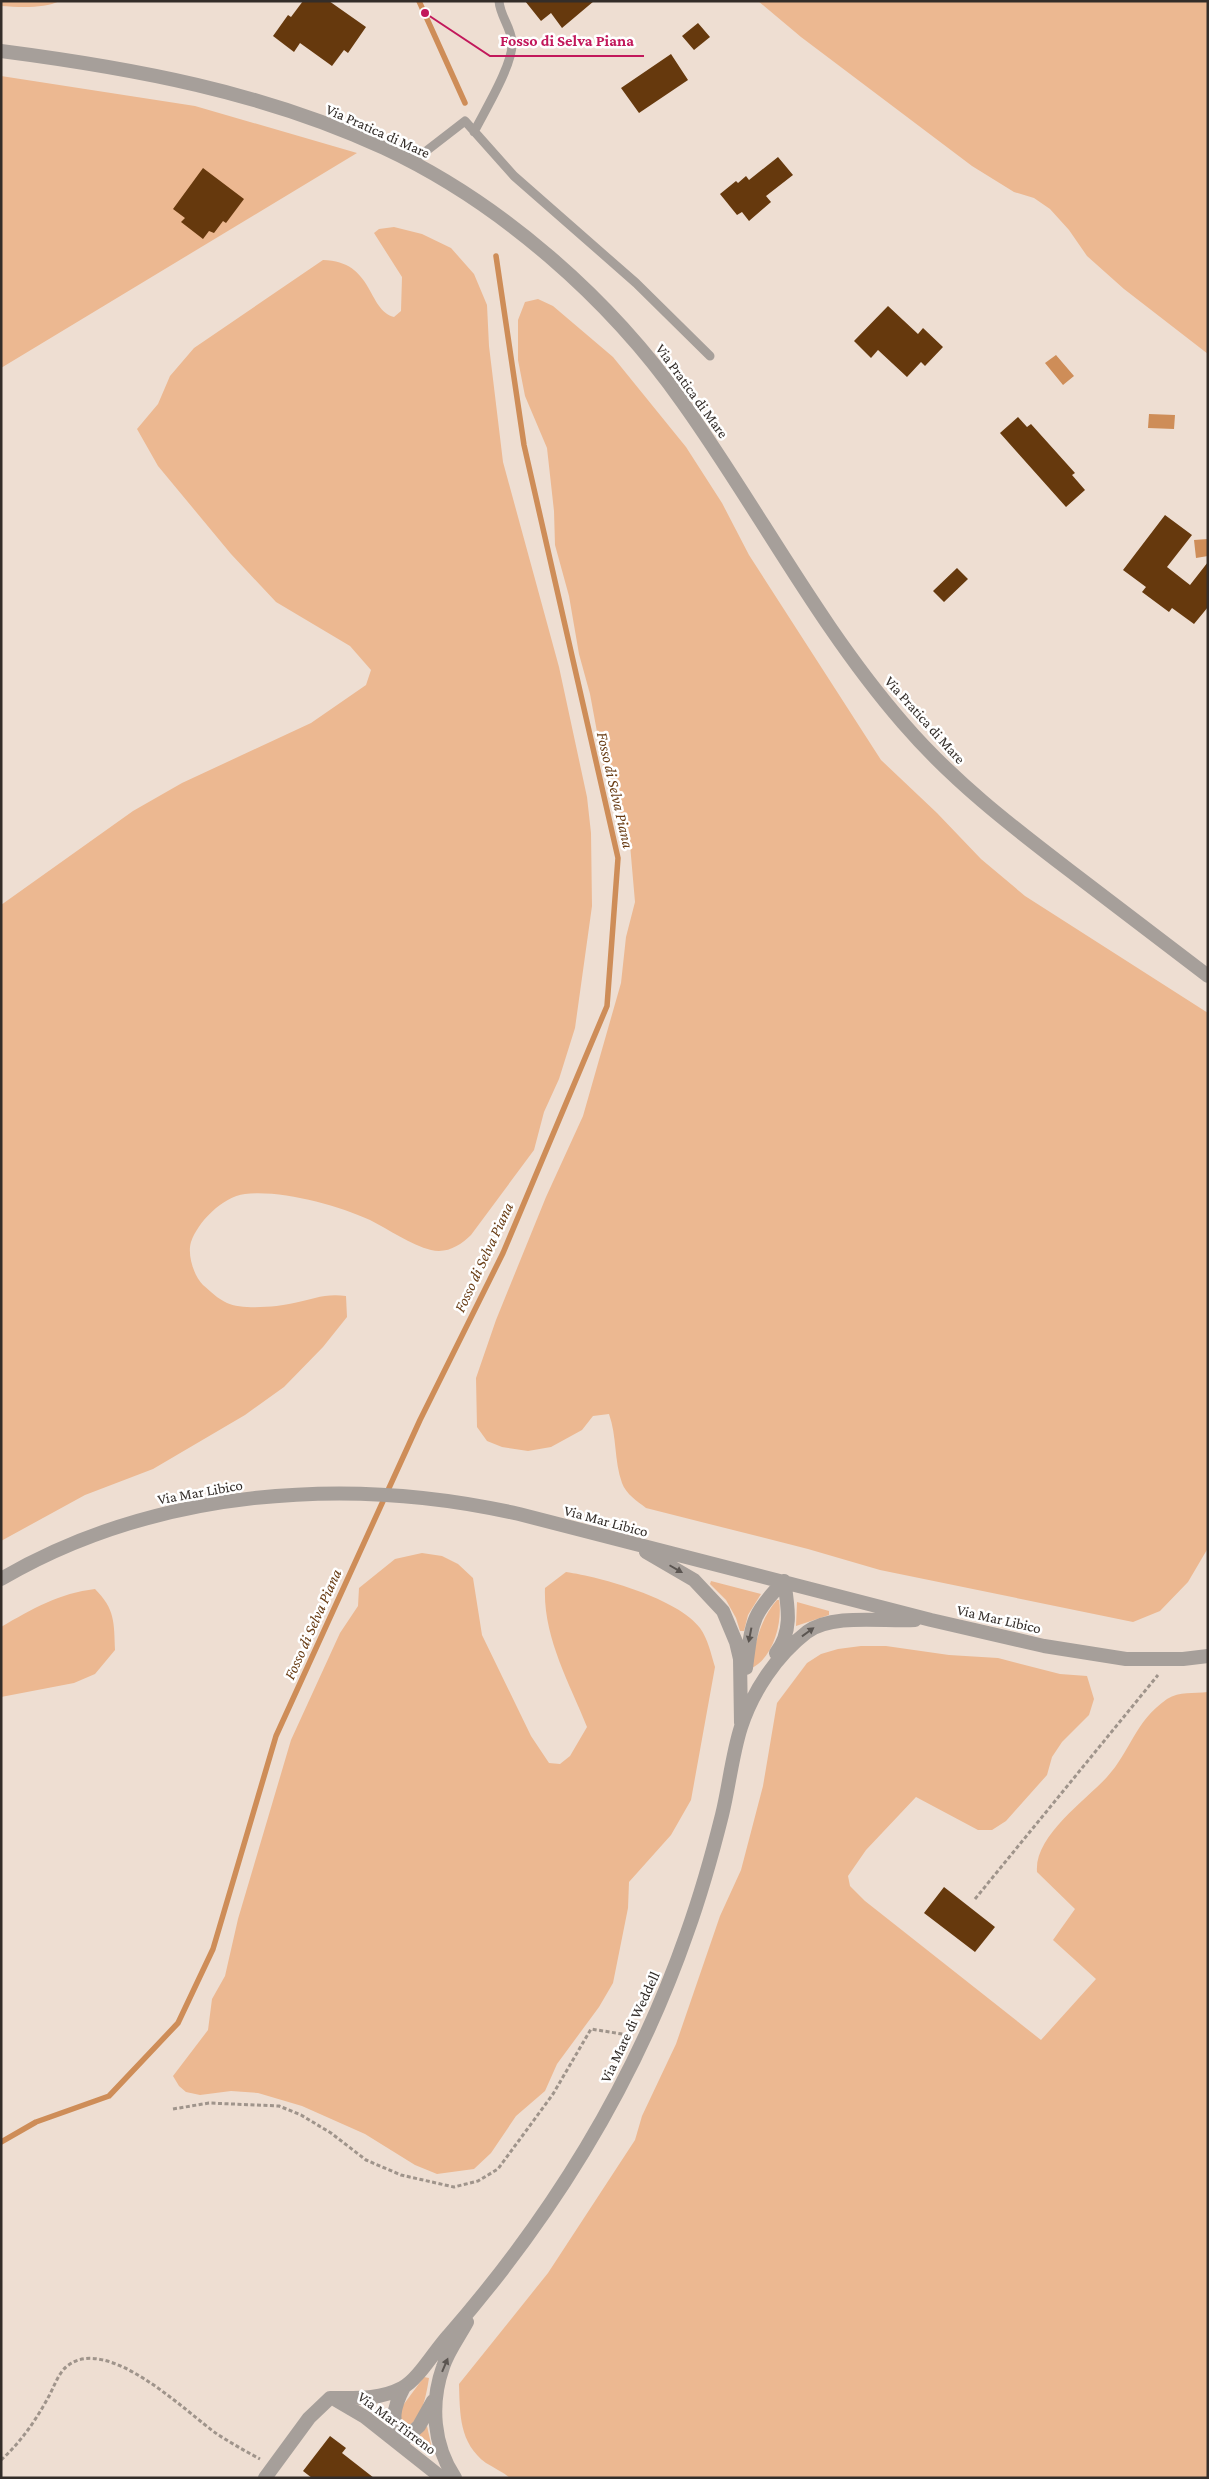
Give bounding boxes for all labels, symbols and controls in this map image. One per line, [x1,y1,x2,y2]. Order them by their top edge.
callout: Fosso di Selva Piana [490,25,644,56]
text: Fosso di Selva Piana [500,32,634,49]
street label: Via Pratica di Mare [324,101,433,161]
street label: Via Pratica di Mare [653,341,732,441]
street label: Via Pratica di Mare [882,673,969,767]
water label: Fosso di Selva Piana [594,730,637,850]
water label: Fosso di Selva Piana [451,1199,517,1315]
street label: Via Mar Libico [156,1477,244,1507]
street label: Via Mar Libico [562,1502,650,1540]
one-way arrow [669,1565,682,1574]
water label: Fosso di Selva Piana [280,1566,345,1682]
street label: Via Mar Libico [955,1602,1043,1636]
one-way arrow [746,1628,754,1644]
one-way arrow [801,1628,814,1638]
street label: Via Mare di Weddell [597,1969,663,2085]
one-way arrow [441,2358,449,2372]
street label: Via Mar Tirreno [355,2388,439,2458]

